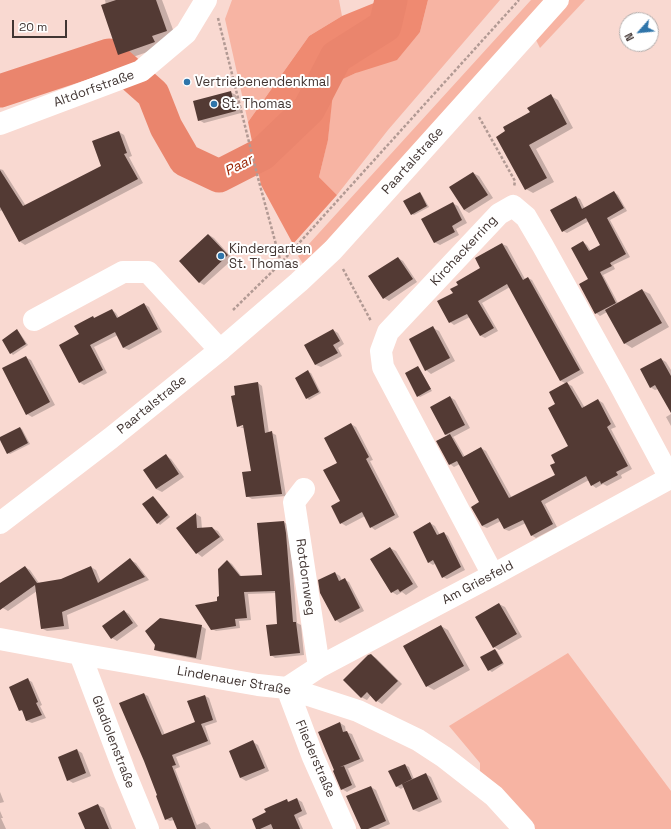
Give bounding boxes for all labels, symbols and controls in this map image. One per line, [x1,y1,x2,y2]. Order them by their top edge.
scale bar [14,12,69,38]
north arrow [619,12,659,52]
text: 20 m [19,19,47,35]
text: N [621,31,637,43]
street label: Altdorfstraße [52,67,136,111]
place label: Vertriebenendenkmal [195,74,329,90]
marker: Vertriebenendenkmal [182,77,192,87]
place label: St. Thomas [222,96,292,112]
marker: St. Thomas [209,99,219,109]
street label: Paartalstraße [379,124,447,198]
water label: Paar [222,152,256,180]
street label: Kirchackerring [428,213,500,289]
place label: Kindergarten St. Thomas [229,241,311,272]
marker: Kindergarten St. Thomas [216,251,226,261]
street label: Paartalstraße [114,372,190,438]
street label: Rotdornweg [292,538,318,616]
street label: Am Griesfeld [440,558,516,608]
street label: Lindenauer Straße [176,663,292,699]
street label: Gladiolenstraße [88,693,138,791]
street label: Fliederstraße [292,718,338,800]

